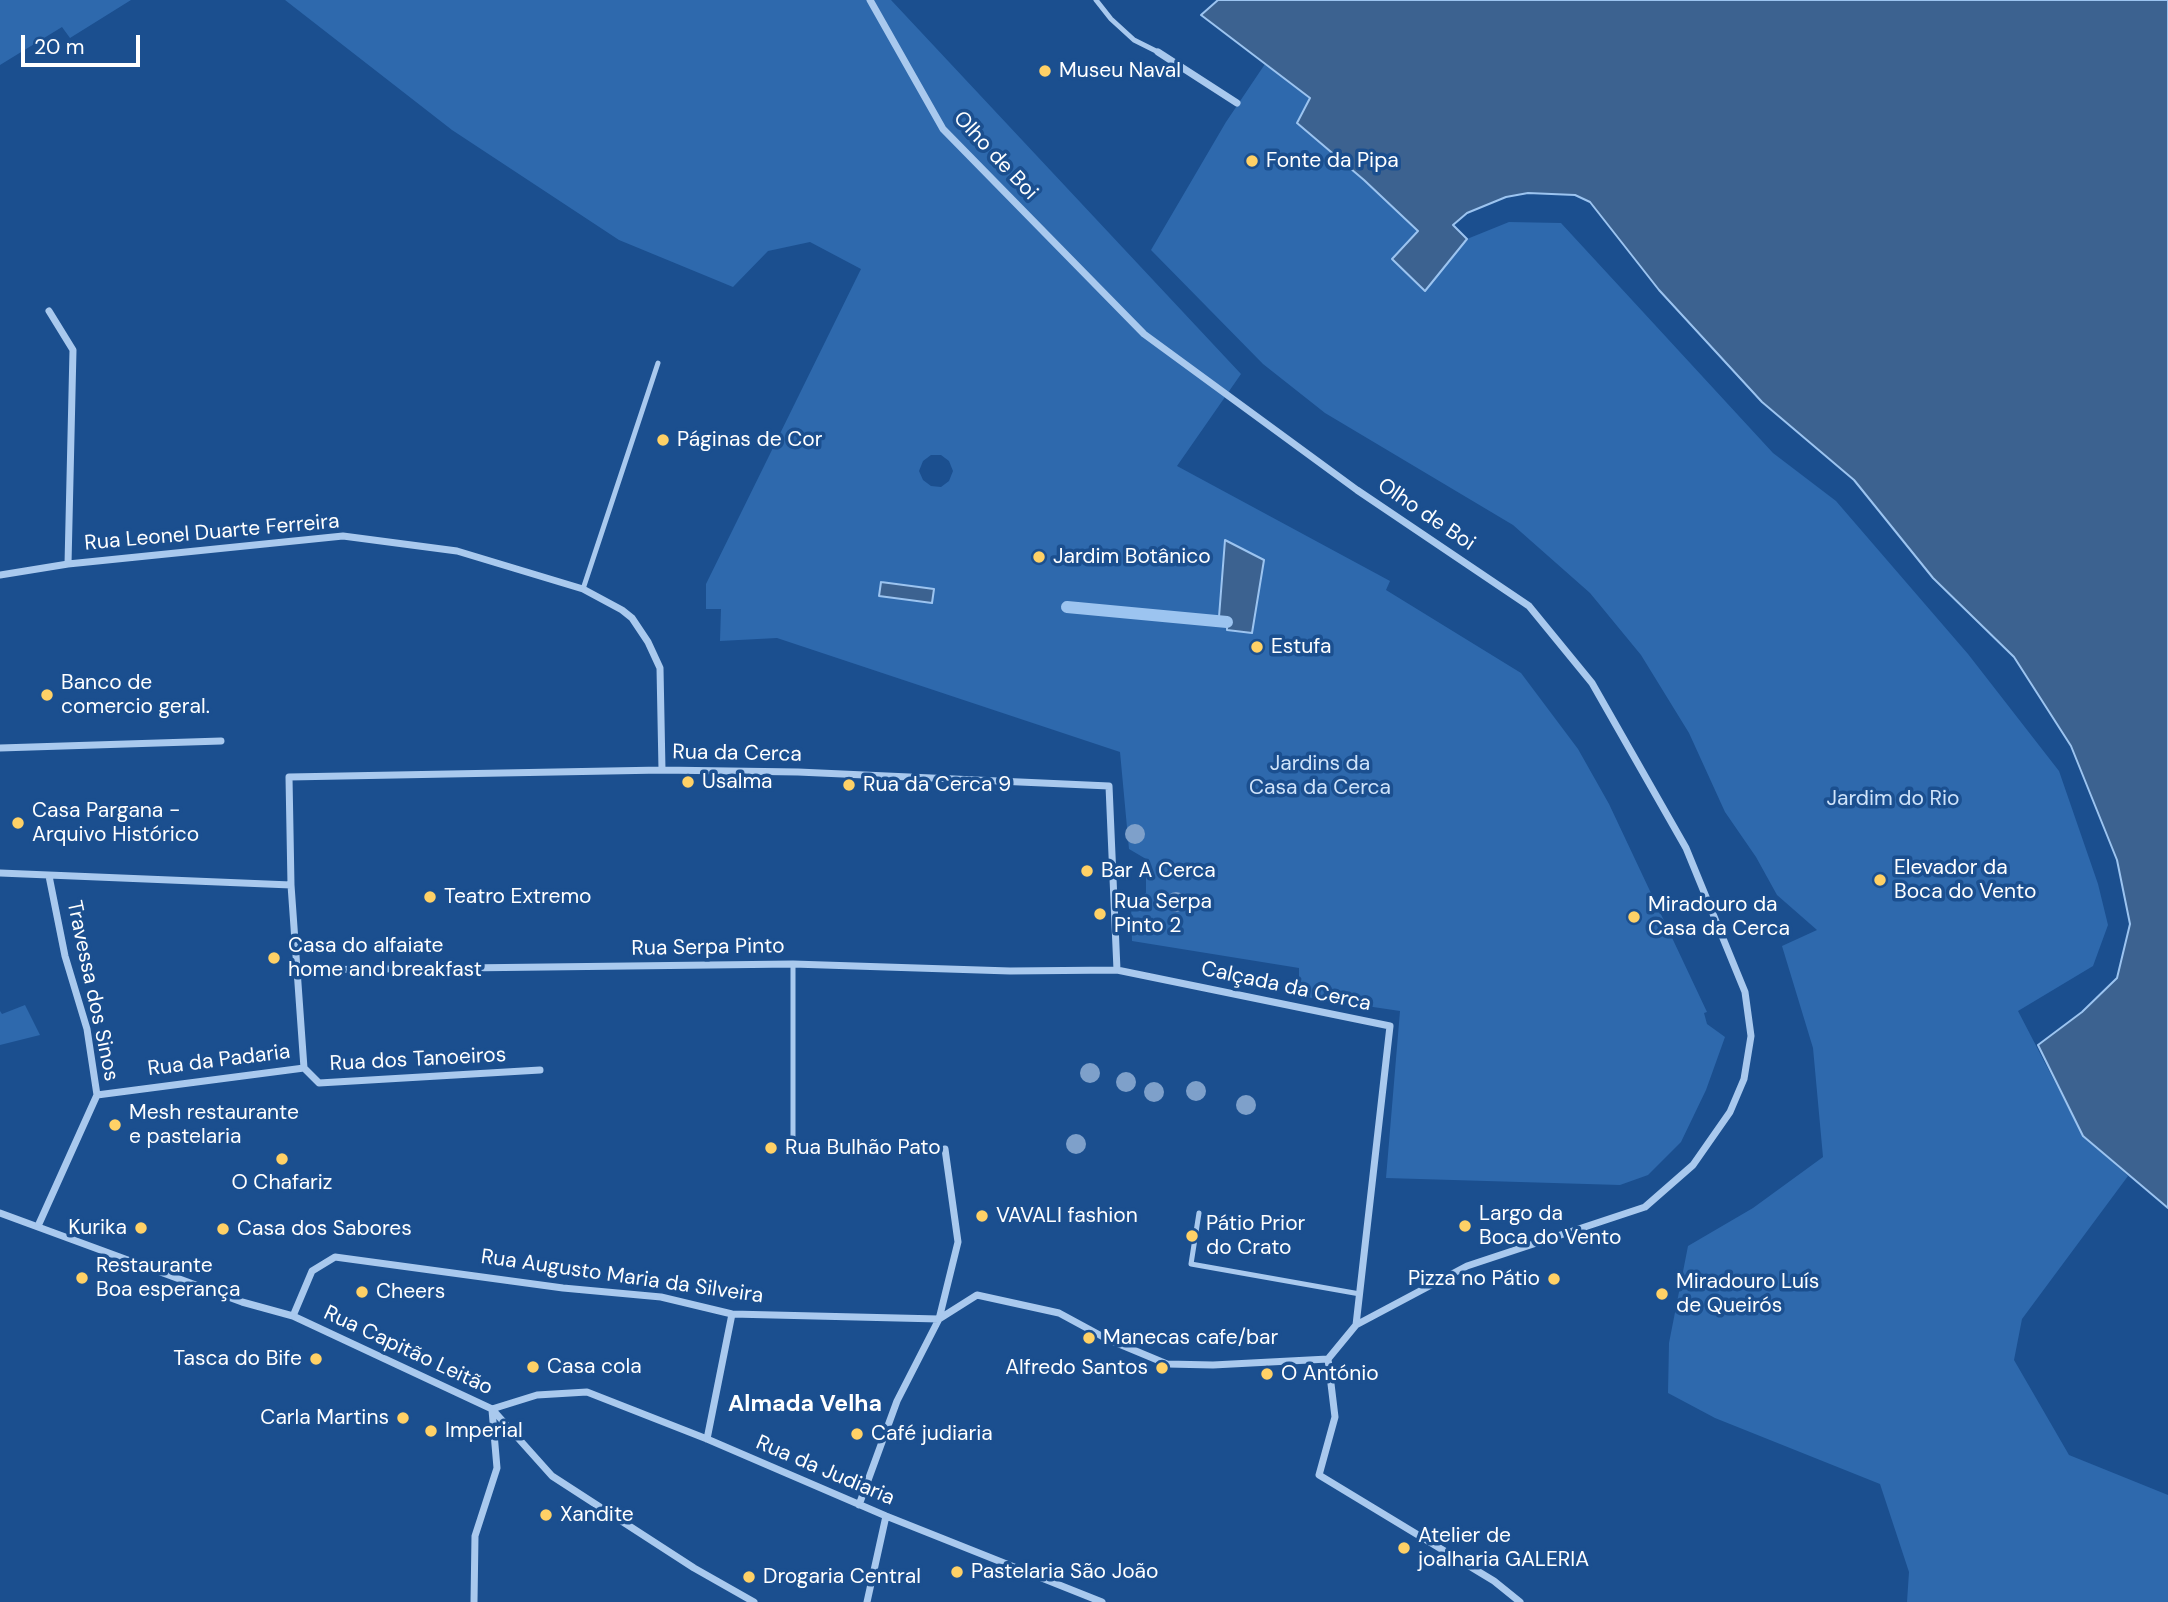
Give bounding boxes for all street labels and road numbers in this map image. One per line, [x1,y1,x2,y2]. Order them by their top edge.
street label: Olho de Boi [948,106,1042,206]
street label: Olho de Boi [1373,473,1479,557]
street label: Rua Leonel Duarte Ferreira [83,509,341,557]
street label: Rua da Cerca [672,740,802,768]
street label: Travessa dos Sinos [61,898,123,1084]
street label: Rua Serpa Pinto [631,934,785,962]
street label: Calçada da Cerca [1199,957,1373,1017]
street label: Rua da Padaria [146,1040,292,1082]
street label: Rua dos Tanoeiros [329,1043,507,1077]
street label: Rua Augusto Maria da Silveira [479,1245,765,1309]
street label: Rua Capitão Leitão [319,1301,497,1401]
street label: Rua da Judiaria [752,1430,898,1512]

